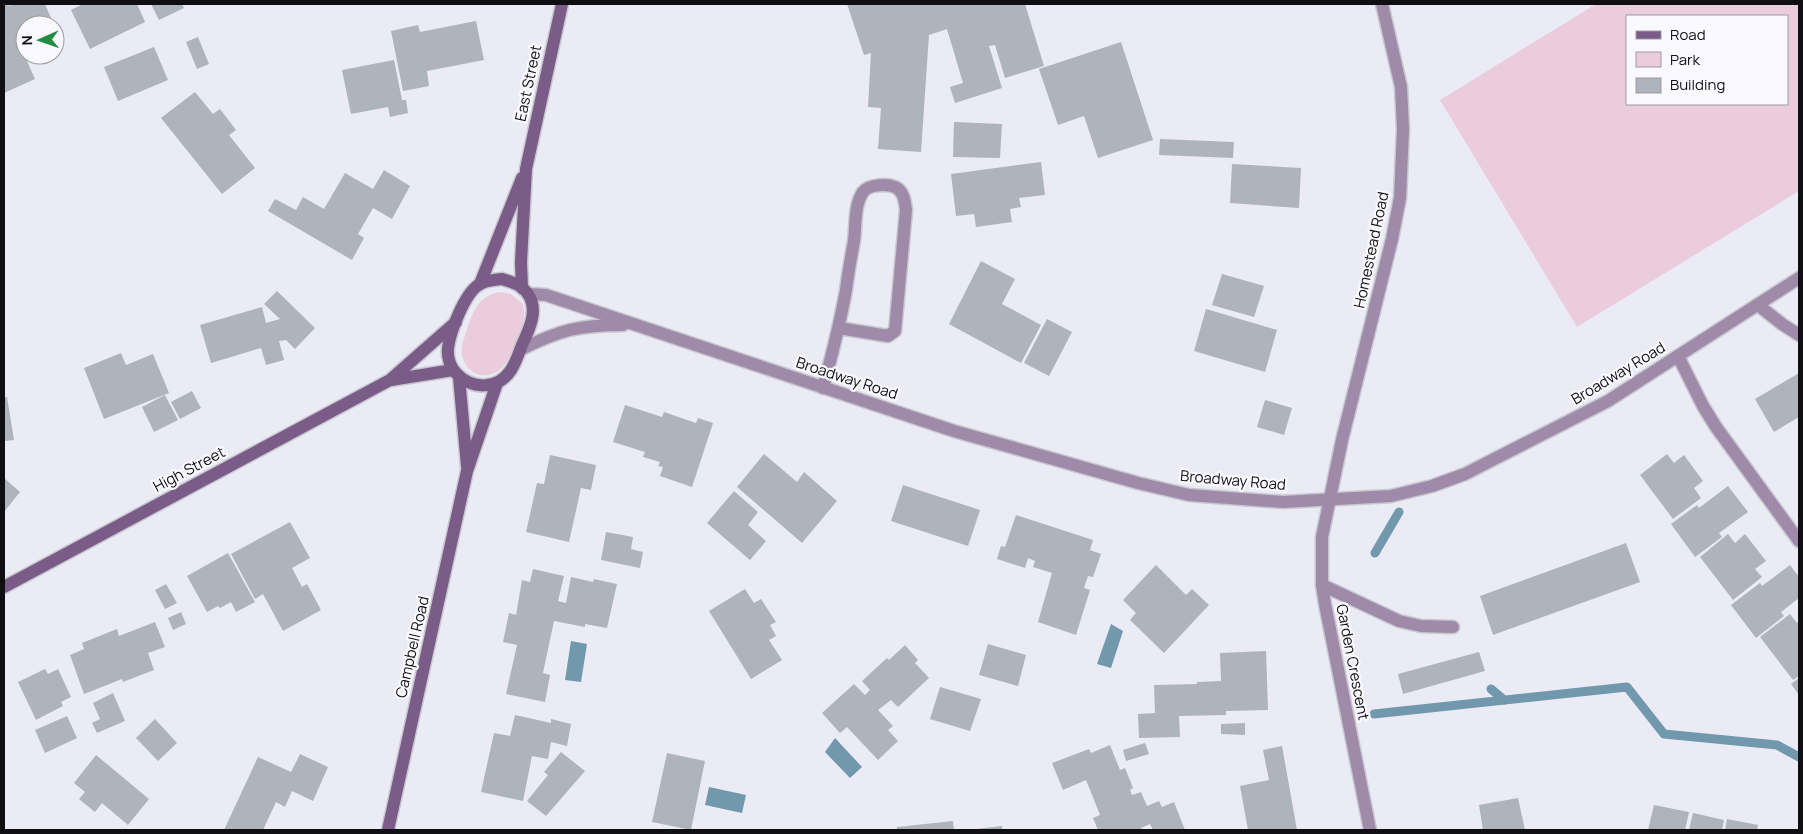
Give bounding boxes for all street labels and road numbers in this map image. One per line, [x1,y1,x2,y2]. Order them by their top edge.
street label: East Street [510,43,546,123]
street label: Homestead Road [1348,190,1394,310]
street label: Broadway Road [1567,337,1669,409]
street label: Broadway Road [793,352,901,404]
street label: High Street [149,441,229,497]
street label: Broadway Road [1179,465,1287,495]
street label: Campbell Road [390,594,434,700]
street label: Garden Crescent [1331,602,1375,722]

